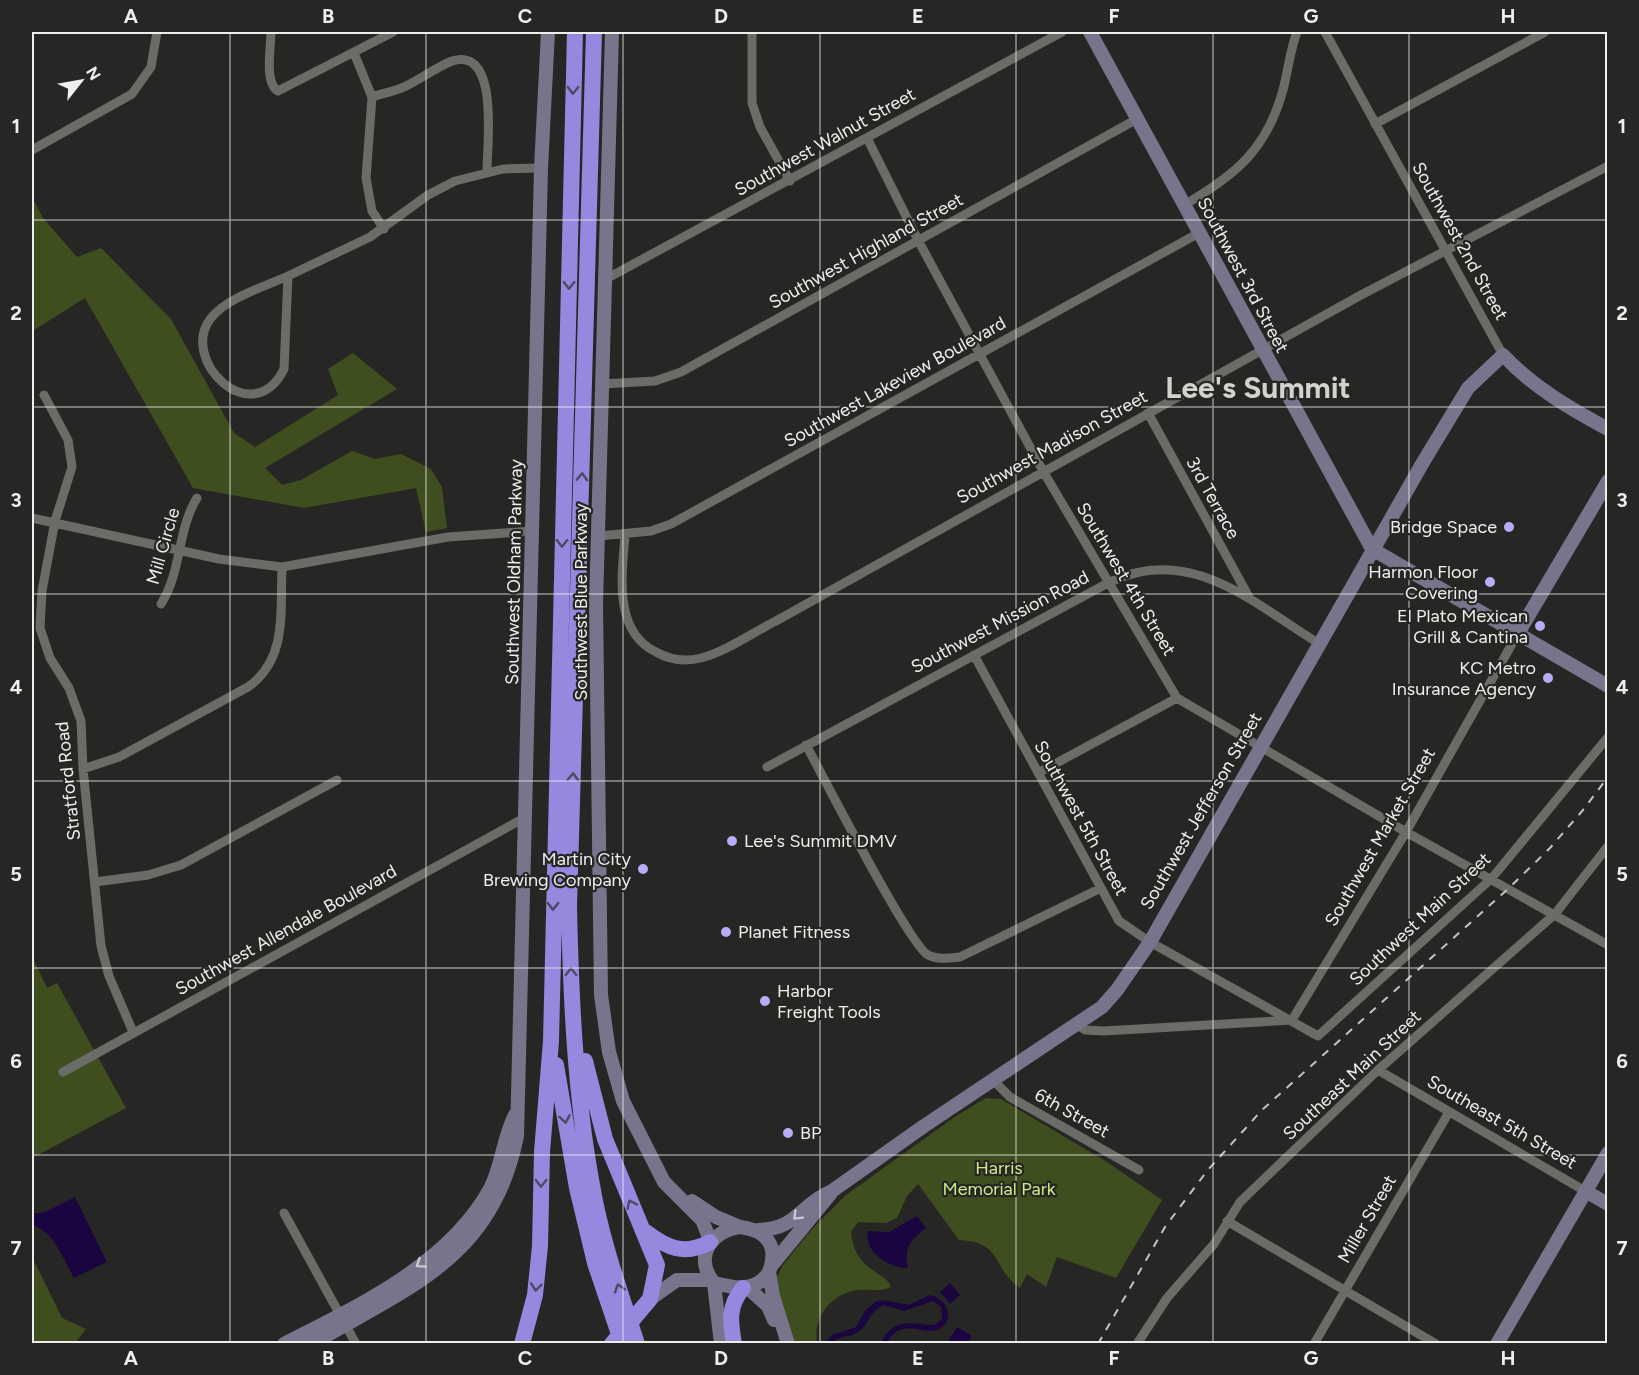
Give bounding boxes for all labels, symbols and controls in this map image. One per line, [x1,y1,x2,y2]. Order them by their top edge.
text: A [124,4,139,28]
text: B [322,4,334,28]
text: C [518,4,532,28]
text: D [714,4,728,28]
text: E [912,4,924,28]
text: F [1108,4,1120,28]
text: G [1304,4,1319,28]
text: H [1501,4,1516,28]
north arrow [51,51,111,111]
text: N [82,63,105,84]
street label: Southwest Walnut Street [731,83,919,201]
one-way arrow [567,85,580,94]
text: 1 [12,114,20,138]
text: 1 [1618,114,1626,138]
street label: Southwest 2nd Street [1407,158,1513,324]
street label: Southwest Highland Street [765,188,967,314]
street label: Southwest 3rd Street [1193,194,1293,357]
one-way arrow [562,280,575,289]
text: 2 [10,301,22,325]
text: 2 [1616,301,1628,325]
street label: Southwest Lakeview Boulevard [780,312,1010,452]
district label: Lee's Summit [1165,369,1351,406]
street label: Southwest Madison Street [953,385,1151,509]
street label: 3rd Terrace [1181,453,1245,543]
street label: Southwest Oldham Parkway [501,458,527,685]
one-way arrow [576,472,588,481]
text: 3 [10,488,22,512]
text: 3 [1616,488,1628,512]
street label: Southwest 4th Street [1072,499,1180,660]
street label: Southwest Blue Parkway [570,503,592,701]
street label: Mill Circle [142,505,184,587]
place label: Bridge Space [1390,516,1497,538]
marker: Bridge Space [1502,520,1516,534]
one-way arrow [556,538,568,547]
place label: Harmon Floor Covering [1368,561,1478,604]
street label: Southwest Mission Road [907,566,1093,678]
marker: Harmon Floor Covering [1483,575,1497,589]
place label: El Plato Mexican Grill & Cantina [1397,605,1528,648]
marker: El Plato Mexican Grill & Cantina [1533,619,1547,633]
place label: KC Metro Insurance Agency [1392,657,1537,700]
marker: KC Metro Insurance Agency [1541,671,1555,685]
text: 4 [10,675,23,699]
text: 4 [1616,675,1629,699]
street label: Southwest Jefferson Street [1136,709,1267,913]
street label: Stratford Road [51,720,85,842]
street label: Southwest 5th Street [1029,737,1133,899]
street label: Southwest Market Street [1320,744,1440,930]
one-way arrow [567,772,579,781]
place label: Lee's Summit DMV [744,830,897,852]
marker: Lee's Summit DMV [725,834,739,848]
place label: Martin City Brewing Company [483,848,632,891]
street label: Southwest Main Street [1345,848,1495,990]
street label: Southwest Allendale Boulevard [172,860,400,1000]
text: 5 [10,862,22,886]
marker: Martin City Brewing Company [636,862,650,876]
text: 5 [1616,862,1628,886]
one-way arrow [547,901,560,910]
place label: Planet Fitness [738,921,850,943]
marker: Planet Fitness [719,925,733,939]
one-way arrow [565,967,577,976]
place label: Harbor Freight Tools [777,980,881,1023]
marker: Harbor Freight Tools [758,994,772,1008]
street label: Southeast Main Street [1278,1005,1426,1145]
text: 6 [10,1049,22,1073]
text: 6 [1616,1049,1628,1073]
street label: Southeast 5th Street [1423,1070,1581,1174]
street label: 6th Street [1031,1084,1113,1143]
one-way arrow [558,1114,571,1124]
place label: BP [800,1122,821,1144]
marker: BP [781,1126,795,1140]
park label: Harris Memorial Park [943,1157,1056,1200]
street label: Miller Street [1333,1171,1401,1267]
one-way arrow [535,1178,547,1187]
one-way arrow [627,1200,639,1211]
one-way arrow [793,1210,804,1220]
text: 7 [10,1236,22,1260]
text: 7 [1616,1236,1628,1260]
one-way arrow [415,1257,426,1268]
one-way arrow [530,1282,542,1292]
one-way arrow [614,1283,626,1294]
text: A [124,1346,139,1370]
text: B [322,1346,334,1370]
text: C [518,1346,532,1370]
text: D [714,1346,728,1370]
text: E [912,1346,924,1370]
text: F [1108,1346,1120,1370]
text: G [1304,1346,1319,1370]
text: H [1501,1346,1516,1370]

